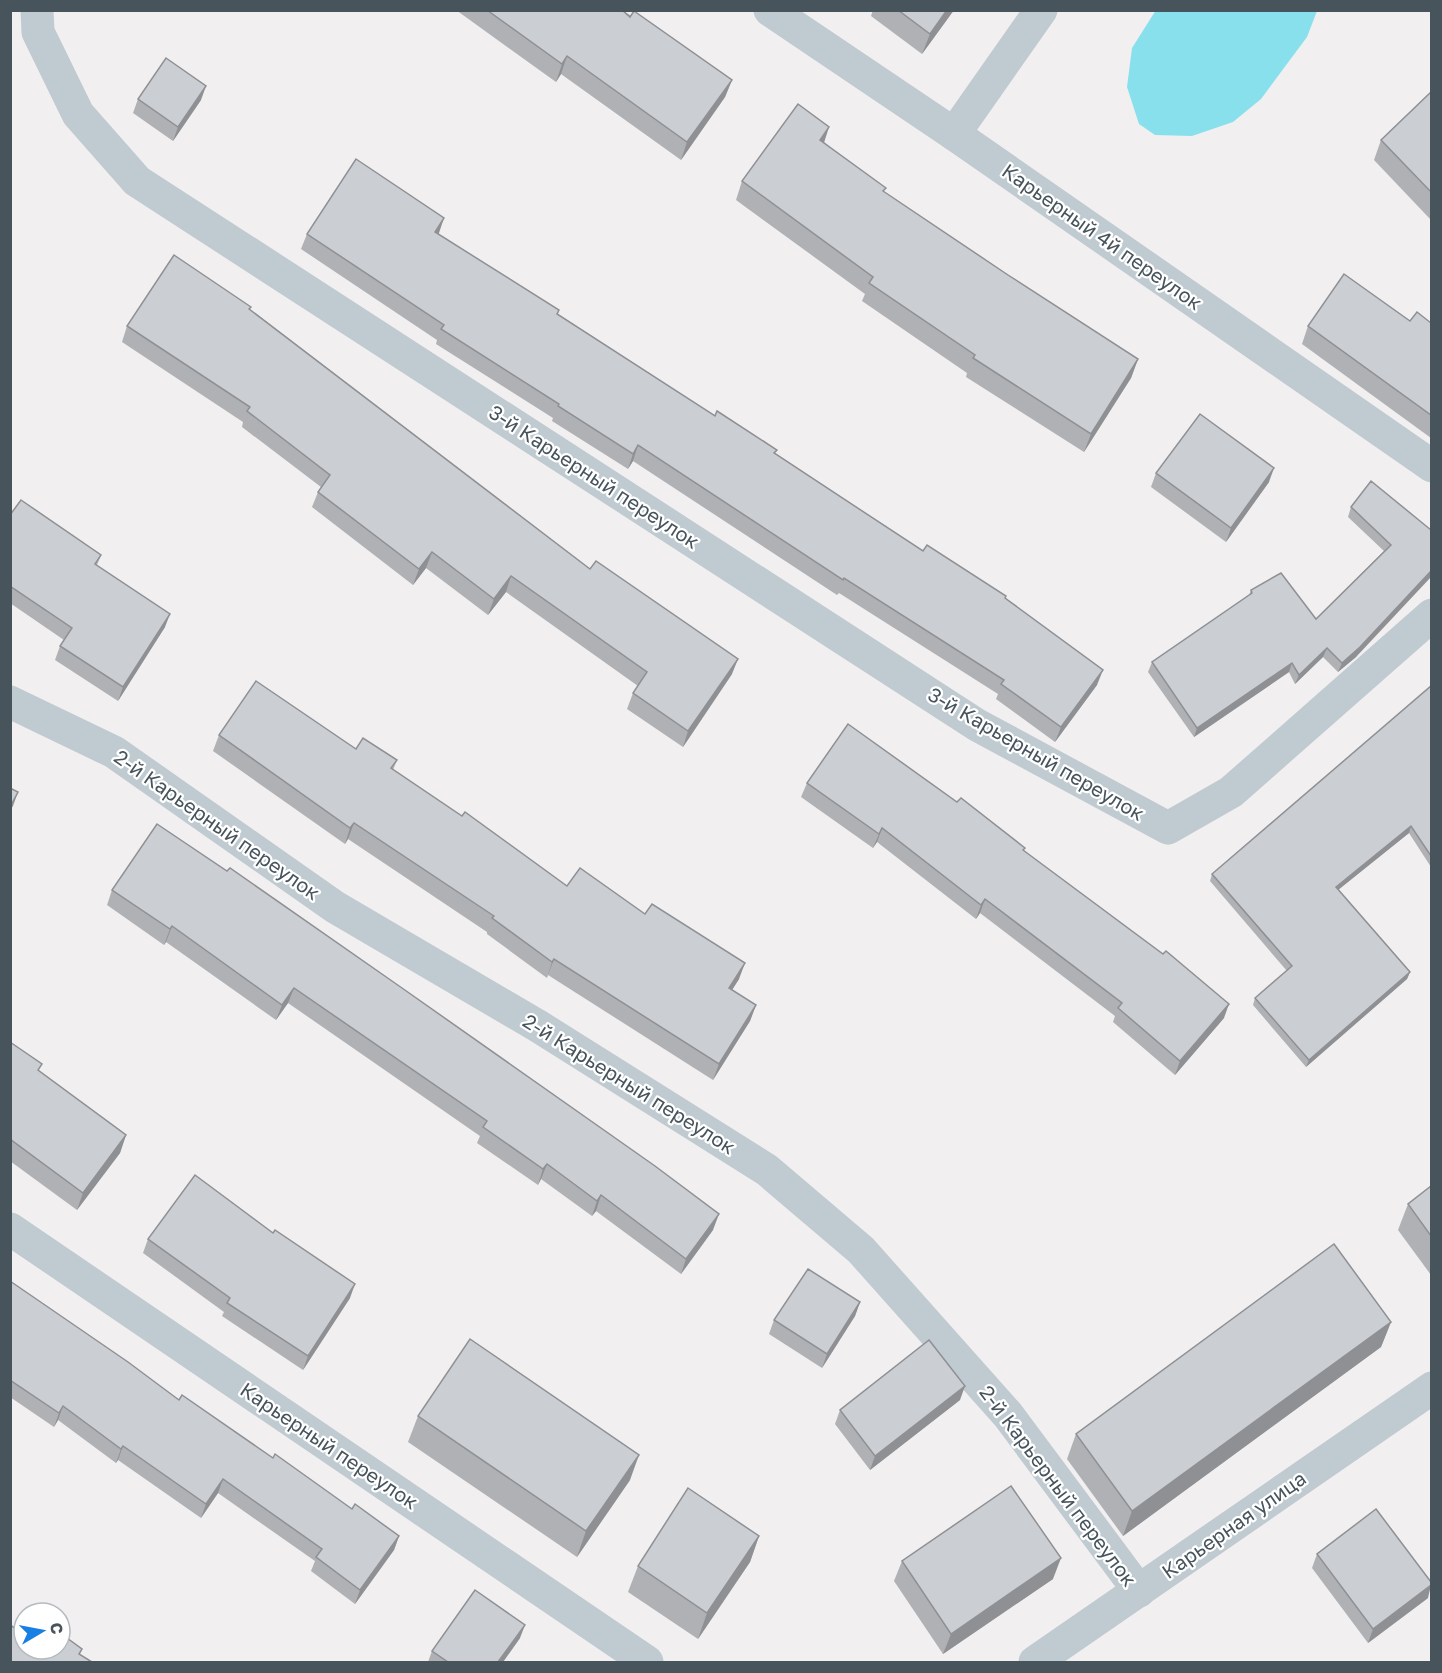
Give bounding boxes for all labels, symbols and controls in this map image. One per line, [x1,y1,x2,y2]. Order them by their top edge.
street label: Карьерный 4й переулок [998,158,1207,314]
street label: 3-й Карьерный переулок [485,399,704,553]
street label: 3-й Карьерный переулок [924,681,1149,825]
street label: 2-й Карьерный переулок [110,744,325,904]
street label: 2-й Карьерный переулок [519,1008,740,1158]
street label: Карьерный переулок [236,1377,423,1514]
street label: 2-й Карьерный переулок [975,1380,1142,1591]
street label: Карьерная улица [1157,1465,1310,1583]
north arrow [12,1601,72,1661]
text: С [46,1621,68,1636]

